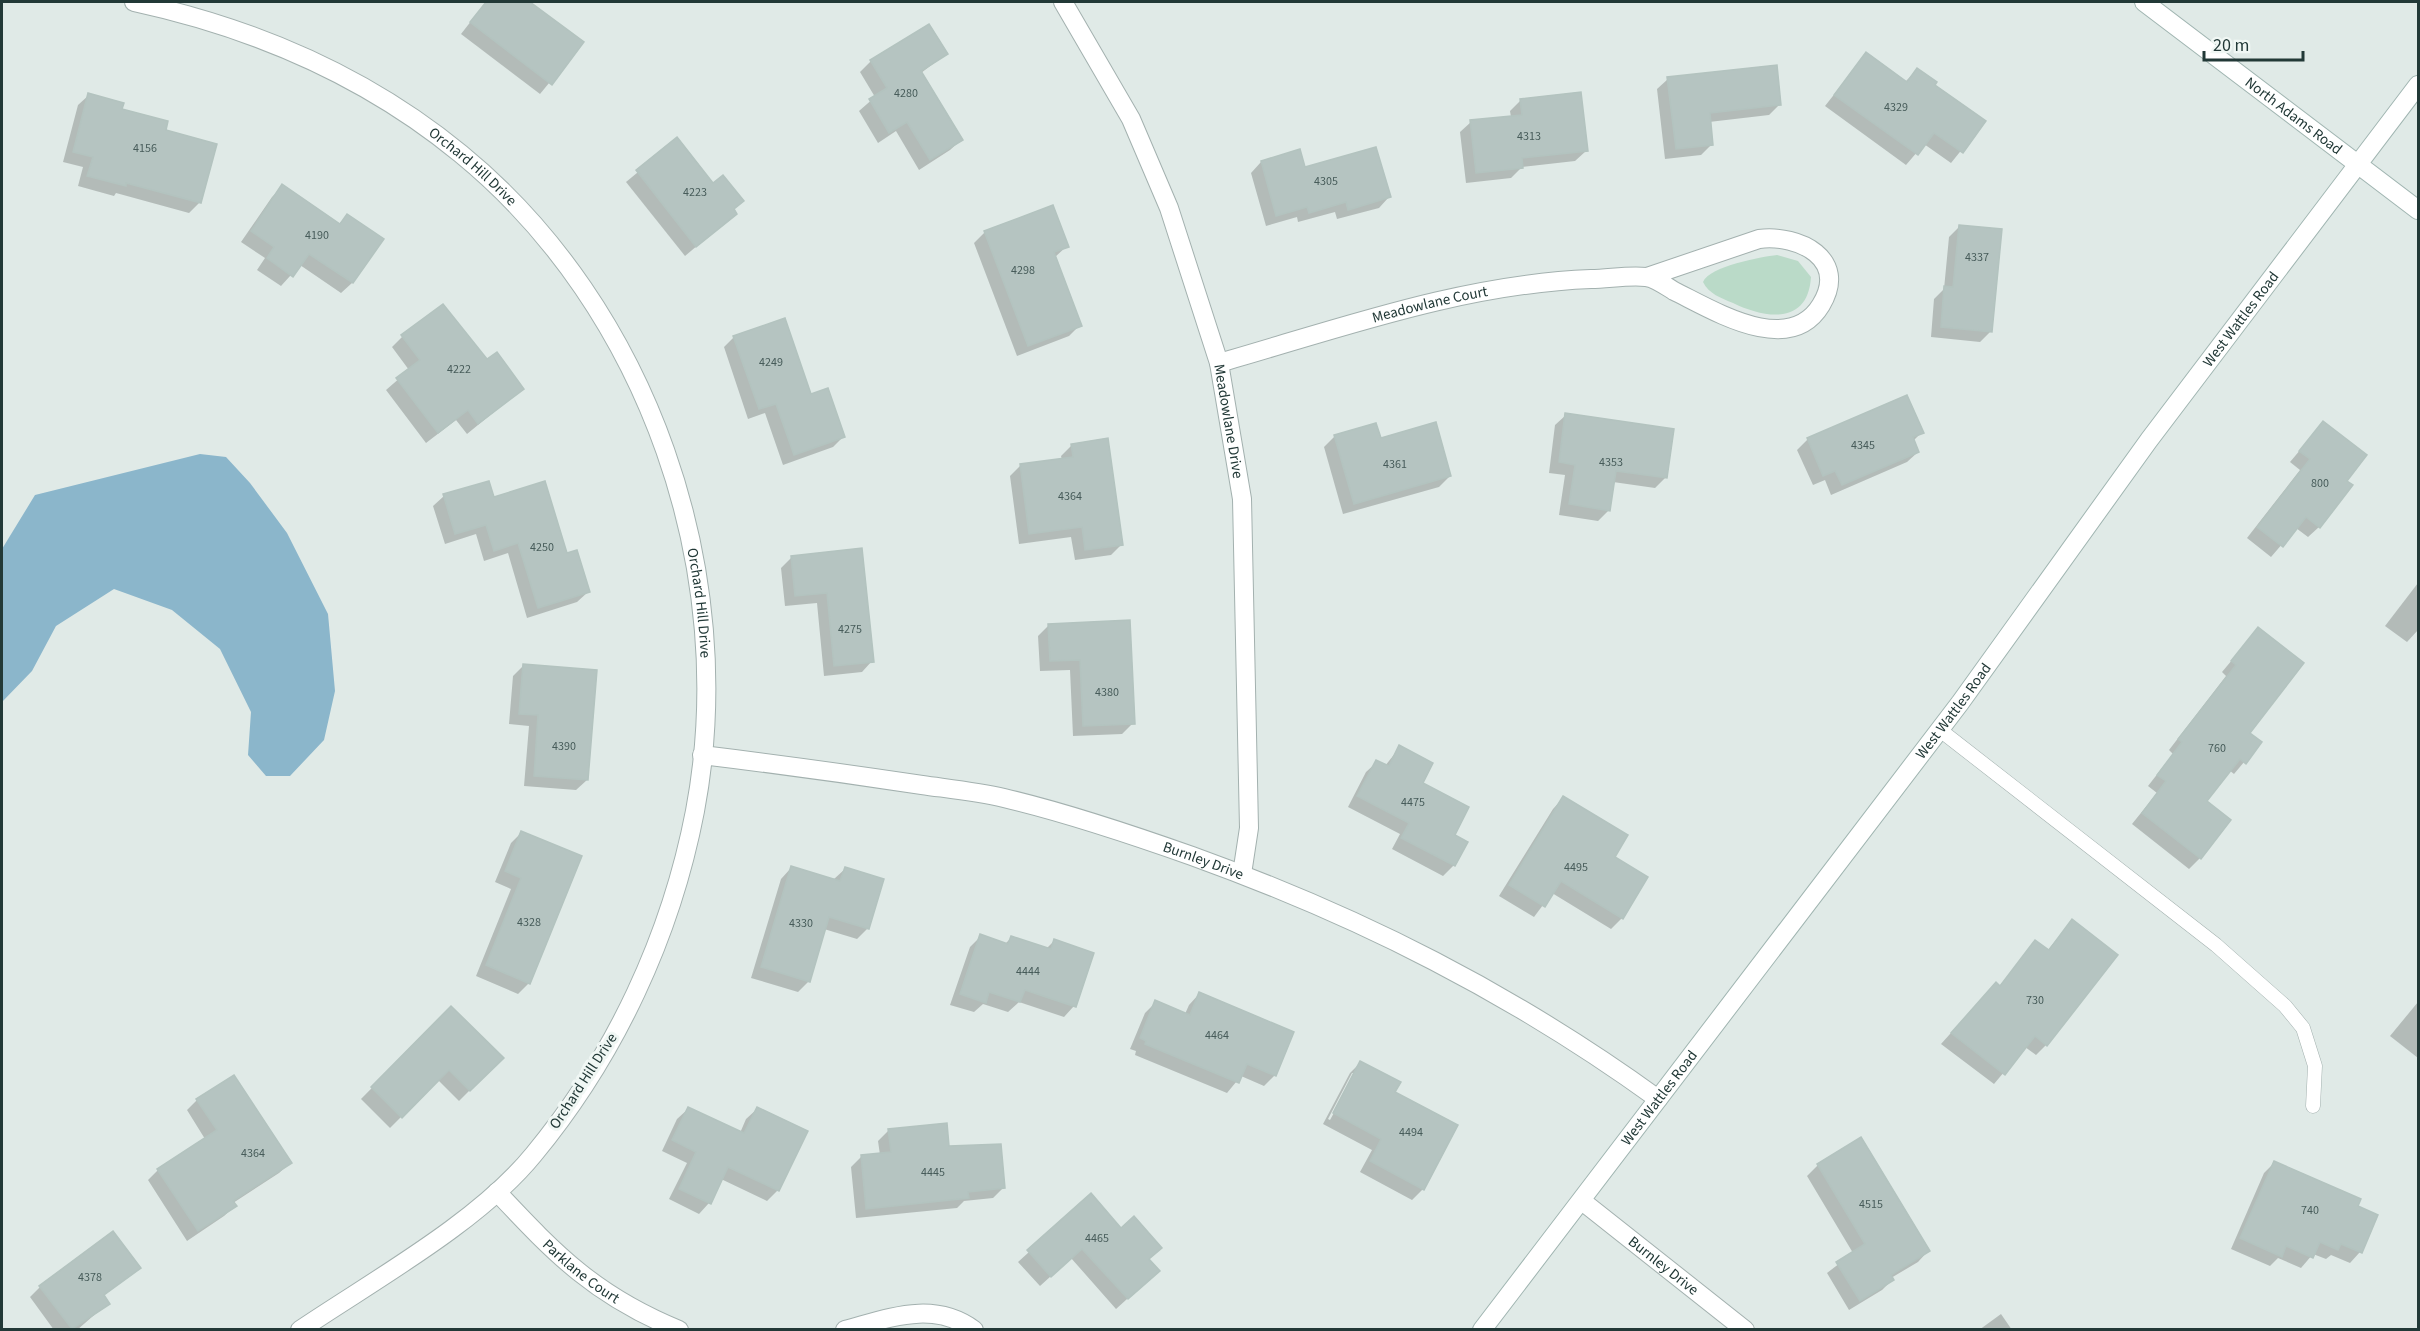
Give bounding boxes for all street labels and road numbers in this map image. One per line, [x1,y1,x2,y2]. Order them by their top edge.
street label: North Adams Road [2240,72,2347,160]
street label: Orchard Hill Drive [424,122,521,211]
street label: West Wattles Road [2198,267,2284,372]
street label: Meadowlane Court [1370,281,1489,328]
street label: Meadowlane Drive [1208,363,1248,480]
street label: Orchard Hill Drive [681,546,716,658]
street label: West Wattles Road [1911,659,1996,764]
street label: Burnley Drive [1160,837,1246,885]
street label: Orchard Hill Drive [544,1029,622,1133]
street label: West Wattles Road [1616,1046,1703,1150]
street label: Burnley Drive [1624,1232,1703,1300]
street label: Parklane Court [538,1235,623,1309]

